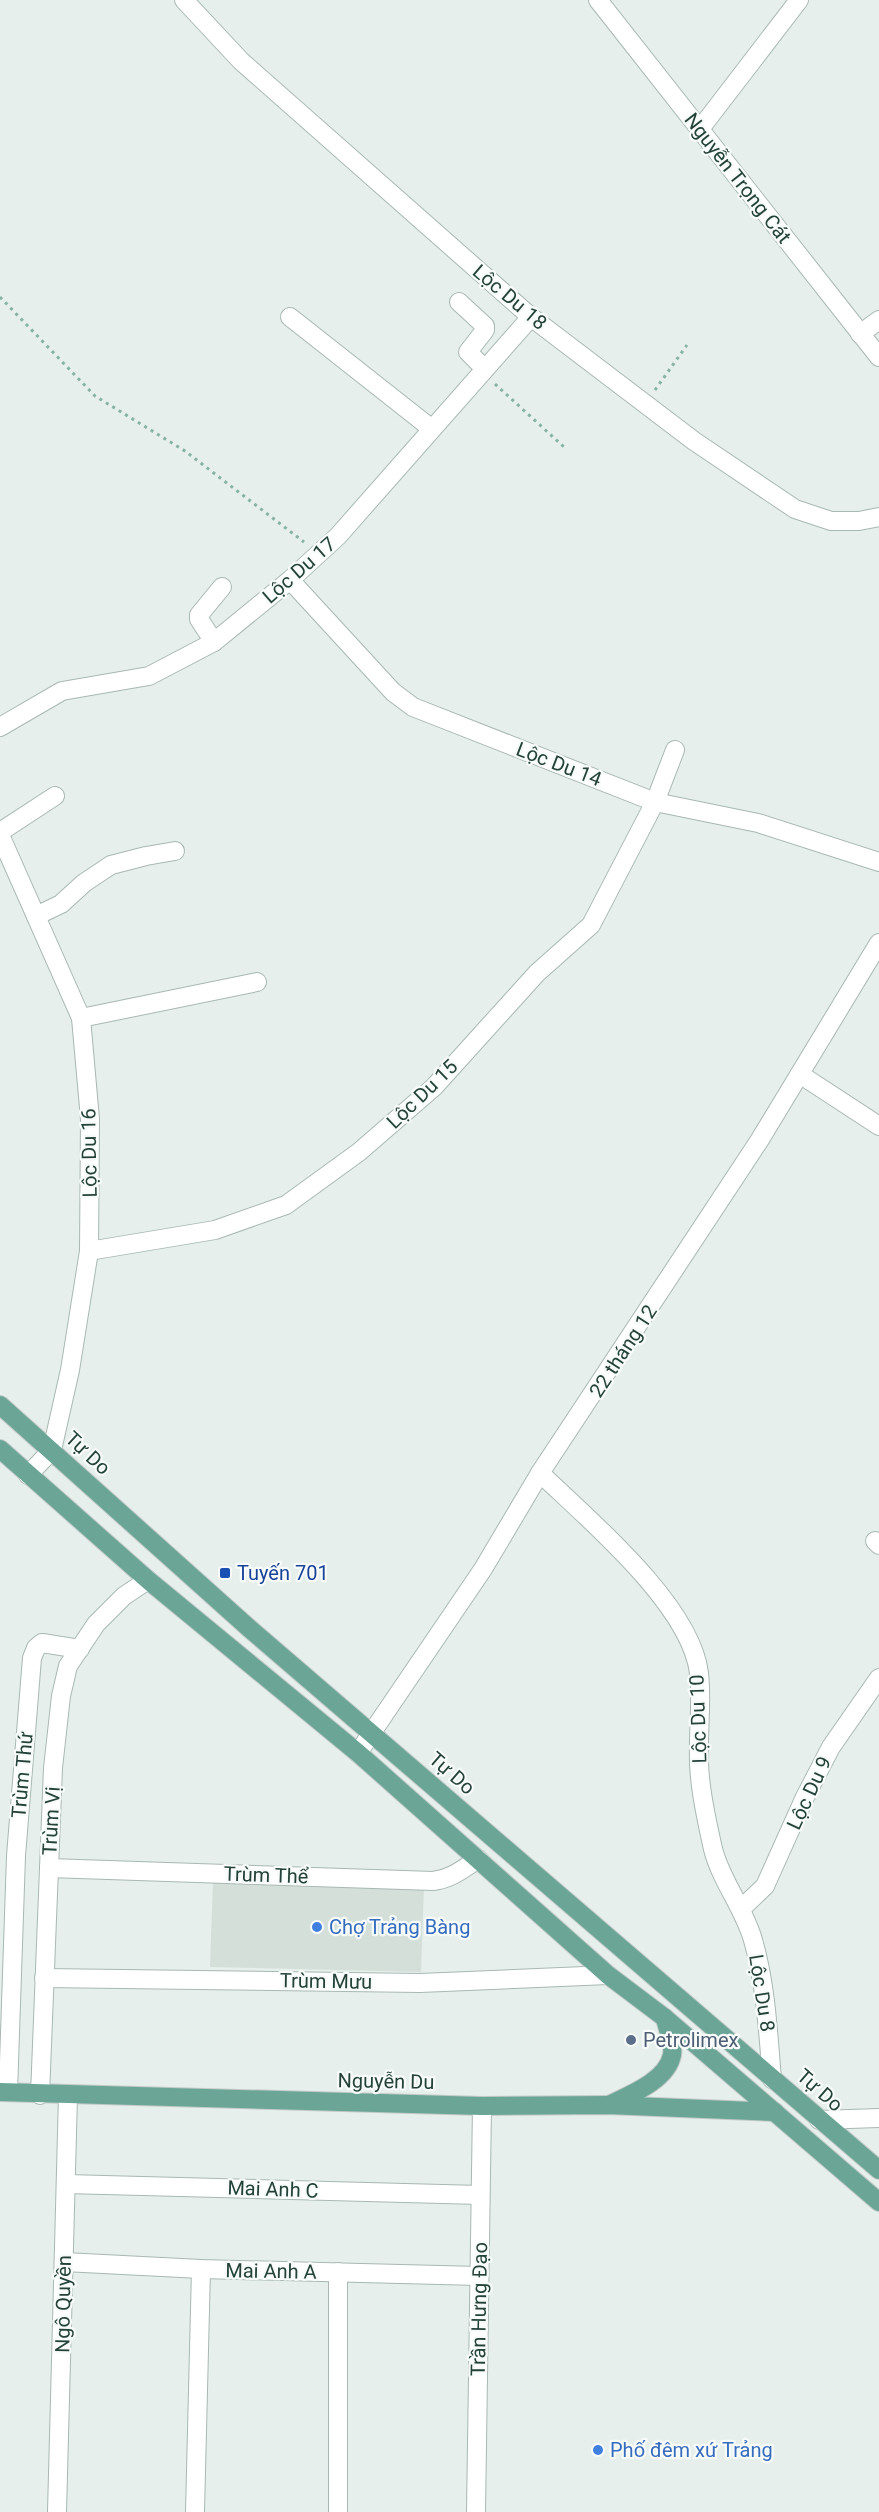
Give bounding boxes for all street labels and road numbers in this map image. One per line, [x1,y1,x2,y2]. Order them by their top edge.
street label: Nguyễn Trọng Cát [680,108,796,248]
street label: Lộc Du 18 [468,259,552,335]
street label: Lộc Du 17 [257,532,341,608]
street label: Lộc Du 14 [513,737,605,791]
street label: Lộc Du 15 [382,1054,462,1134]
street label: Lộc Du 16 [76,1108,102,1198]
street label: 22 tháng 12 [584,1300,662,1402]
street label: Tự Do [60,1426,116,1480]
street label: Lộc Du 10 [684,1674,712,1764]
street label: Trùm Thứ [6,1730,38,1819]
street label: Tự Do [424,1747,480,1799]
street label: Lộc Du 9 [782,1753,836,1833]
street label: Trùm Vị [37,1786,65,1856]
street label: Trùm Thể [223,1862,309,1888]
street label: Lộc Du 8 [744,1953,780,2033]
street label: Trùm Mưu [280,1968,372,1994]
street label: Tự Do [792,2064,848,2116]
street label: Nguyễn Du [337,2068,435,2094]
street label: Mai Anh C [227,2175,319,2203]
street label: Trần Hưng Đạo [466,2242,492,2376]
street label: Ngô Quyền [50,2255,76,2353]
street label: Mai Anh A [225,2258,317,2284]

